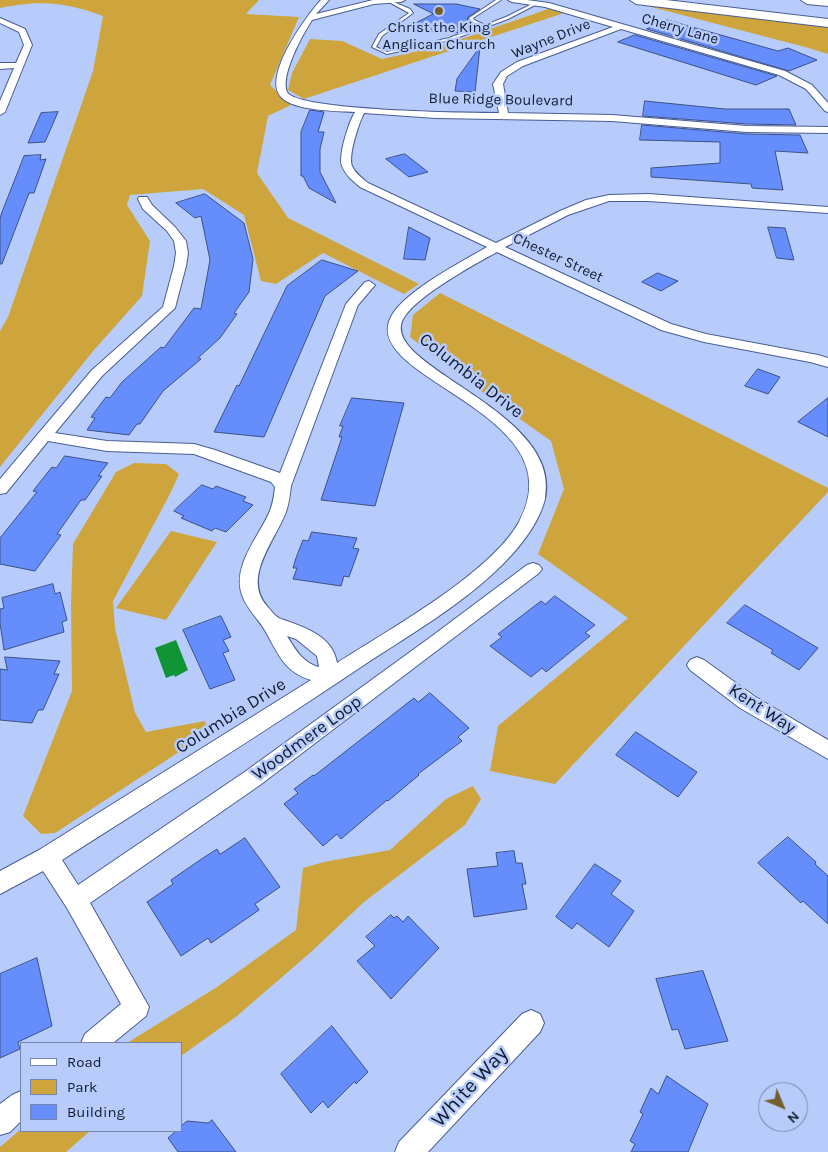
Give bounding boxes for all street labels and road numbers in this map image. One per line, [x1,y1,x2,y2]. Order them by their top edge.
street label: Cherry Lane [639,9,721,49]
street label: Wayne Drive [509,15,593,63]
street label: Blue Ridge Boulevard [428,90,574,110]
street label: Chester Street [510,229,606,287]
street label: Columbia Drive [415,329,527,423]
street label: Columbia Drive [172,673,290,759]
street label: Kent Way [724,679,800,739]
street label: Woodmere Loop [248,691,366,785]
street label: White Way [426,1042,514,1132]

